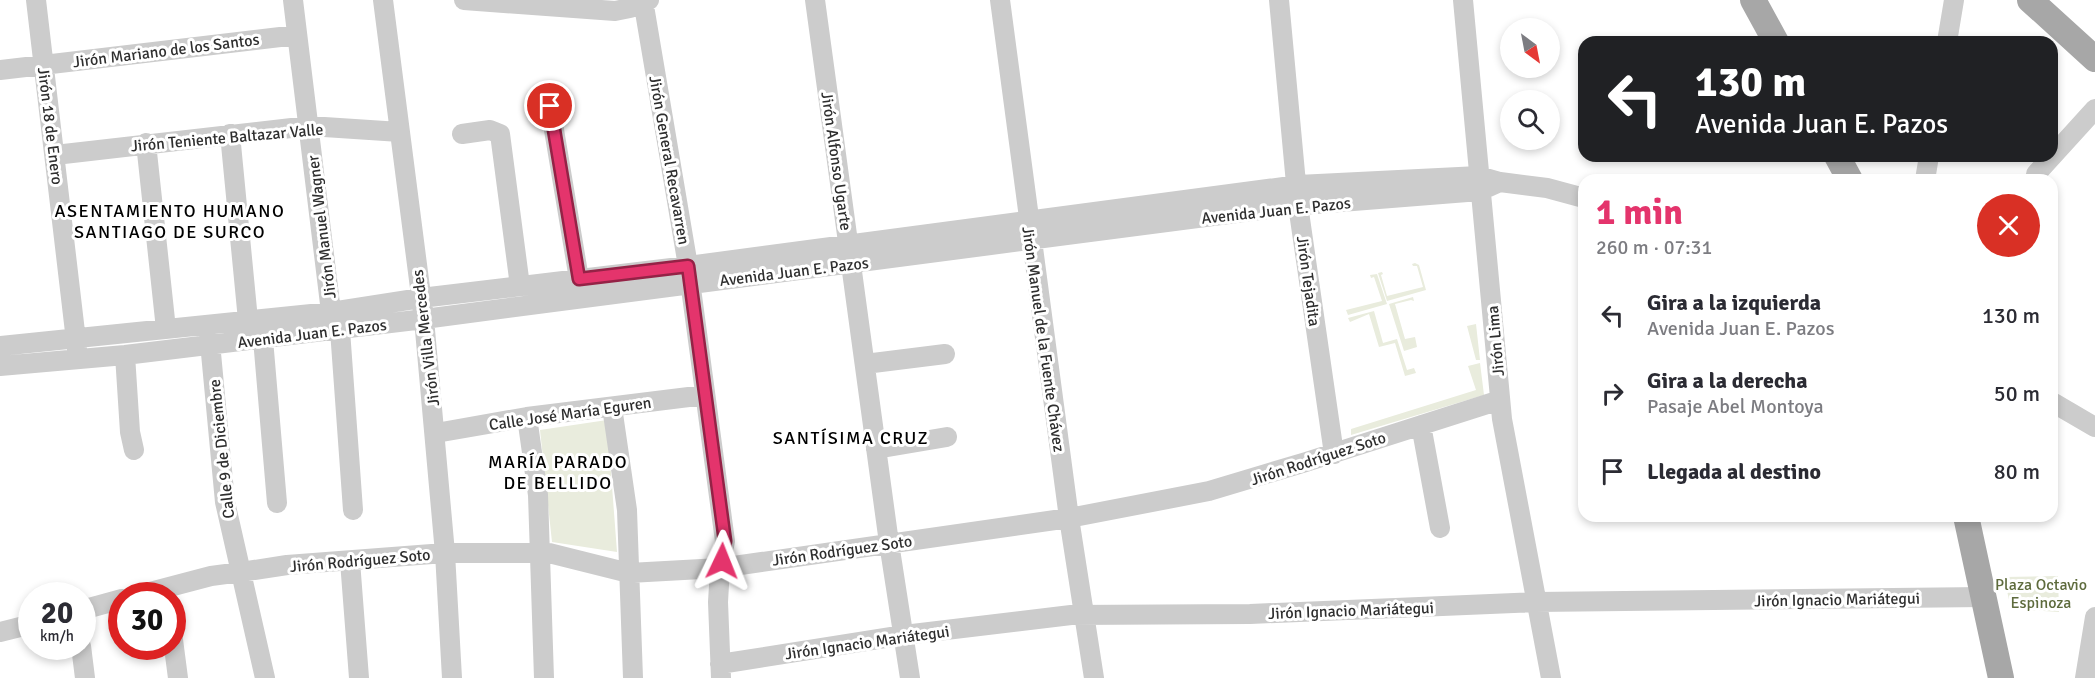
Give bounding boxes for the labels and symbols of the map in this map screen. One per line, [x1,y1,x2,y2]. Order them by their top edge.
north arrow [1500,18,1560,78]
street label: Jirón Mariano de los Santos [72,30,261,72]
street label: Jirón 18 de Enero [33,66,67,186]
street label: Jirón General Recavarren [644,74,694,246]
pin [524,80,575,131]
street label: Jirón Alfonso Ugarte [816,90,856,232]
street label: Jirón Teniente Baltazar Valle [130,120,324,156]
street label: Jirón Manuel Wagner [303,154,341,300]
street label: Avenida Juan E. Pazos [1201,193,1352,229]
district label: ASENTAMIENTO HUMANO SANTIAGO DE SURCO [55,200,285,243]
street label: Jirón Manuel de la Fuente Chávez [1017,225,1069,453]
street label: Jirón Tejadita [1292,235,1324,328]
street label: Avenida Juan E. Pazos [719,253,870,291]
street label: Jirón Villa Mercedes [408,268,444,407]
street label: Jirón Lima [1483,305,1509,377]
street label: Avenida Juan E. Pazos [237,315,388,353]
street label: Calle 9 de Diciembre [205,378,239,520]
street label: Calle José María Eguren [488,393,653,435]
district label: SANTÍSIMA CRUZ [773,427,929,449]
street label: Jirón Rodríguez Soto [1248,428,1388,490]
district label: MARÍA PARADO DE BELLIDO [488,451,628,494]
position arrow [690,529,754,593]
street label: Jirón Rodríguez Soto [771,531,913,571]
street label: Jirón Rodríguez Soto [289,545,431,577]
park label: Plaza Octavio Espinoza [1995,575,2087,613]
speed limit sign: 30 [108,582,186,660]
street label: Jirón Ignacio Mariátegui [1754,589,1920,611]
street label: Jirón Ignacio Mariátegui [1268,598,1434,624]
street label: Jirón Ignacio Mariátegui [784,622,951,664]

